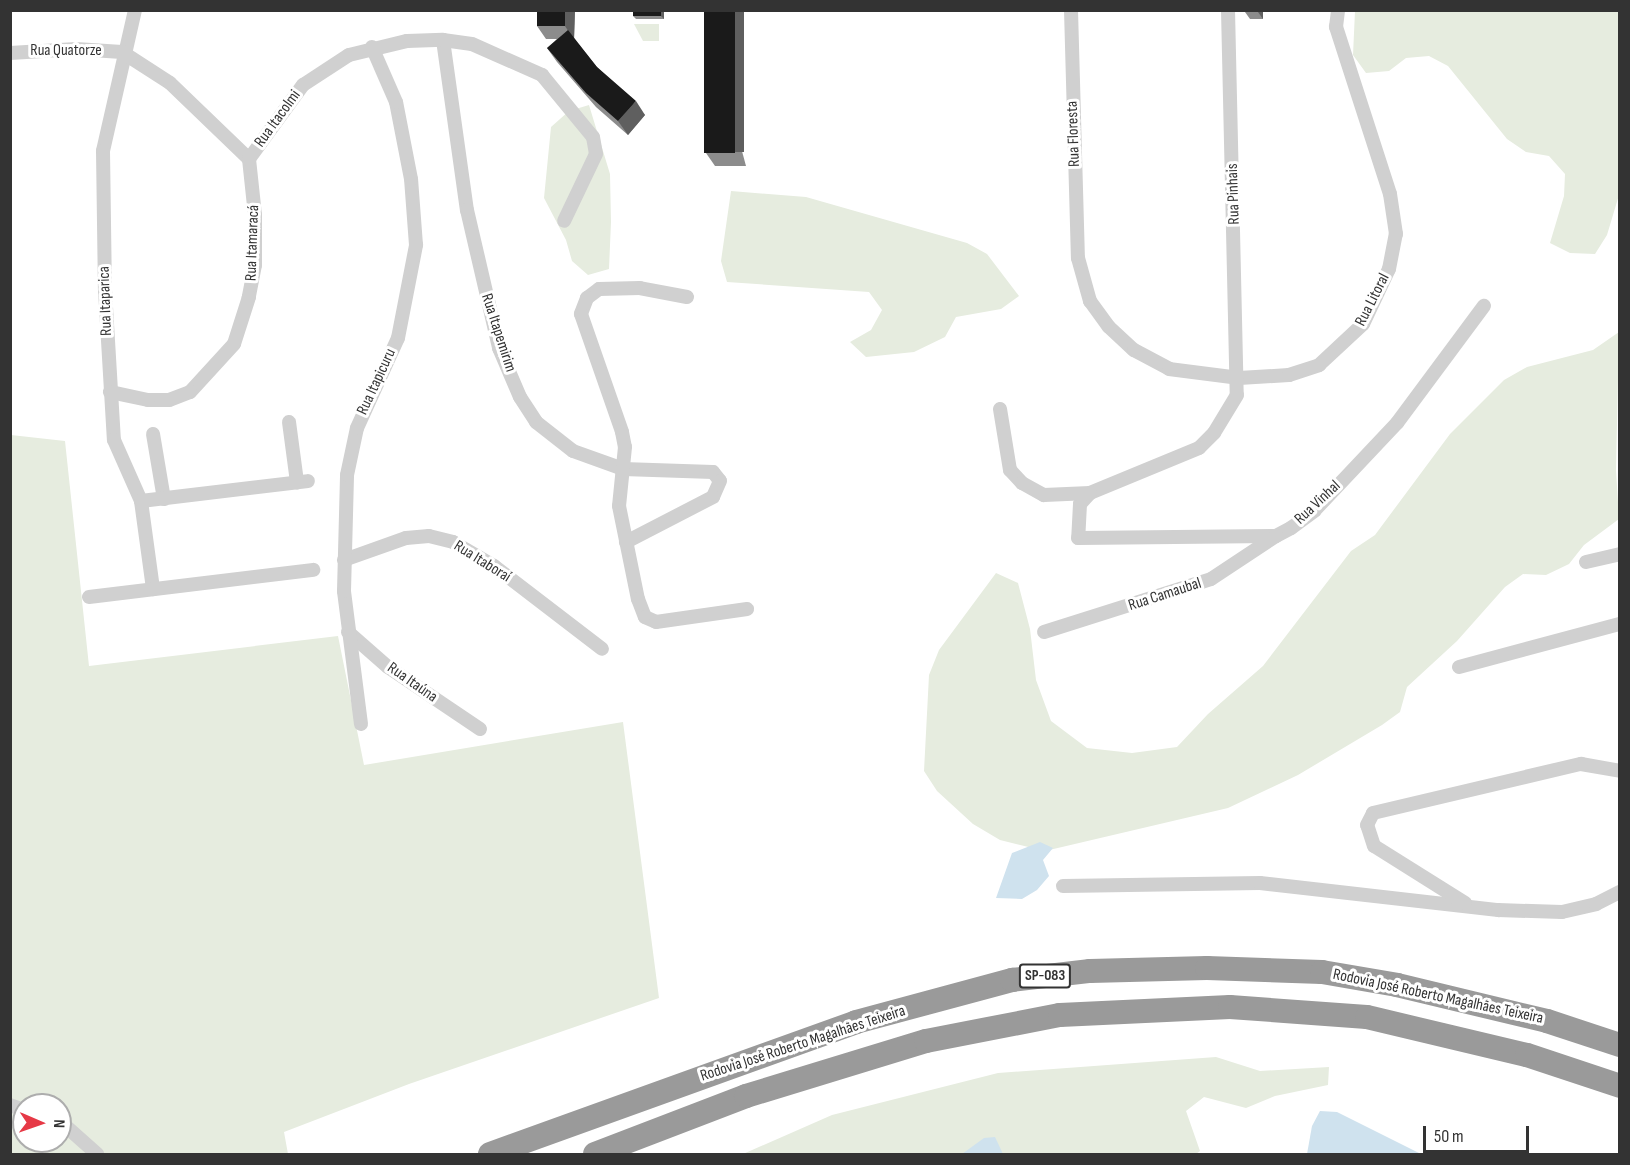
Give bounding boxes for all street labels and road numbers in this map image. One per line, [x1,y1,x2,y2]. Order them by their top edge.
street label: Rua Quatorze [30,41,102,61]
street label: Rua Itacolmi [251,87,305,151]
street label: Rua Floresta [1063,101,1085,167]
street label: Rua Pinhais [1223,163,1245,225]
street label: Rua Itamaracá [242,205,264,281]
street label: Rua Itaparica [95,266,117,336]
street label: Rua Litoral [1352,270,1394,330]
street label: Rua Itapemirim [476,291,520,375]
street label: Rua Itapicuru [353,346,401,418]
street label: Rua Vinhal [1291,477,1345,529]
street label: Rua Itaboraí [450,537,514,587]
street label: Rua Camaubal [1126,574,1204,616]
street label: Rua Itaúna [383,659,441,707]
road number: SP-083 [1018,964,1072,988]
street label: Rodovia José Roberto Magalhães Teixeira [1331,965,1545,1029]
street label: Rodovia José Roberto Magalhães Teixeira [698,1002,908,1086]

